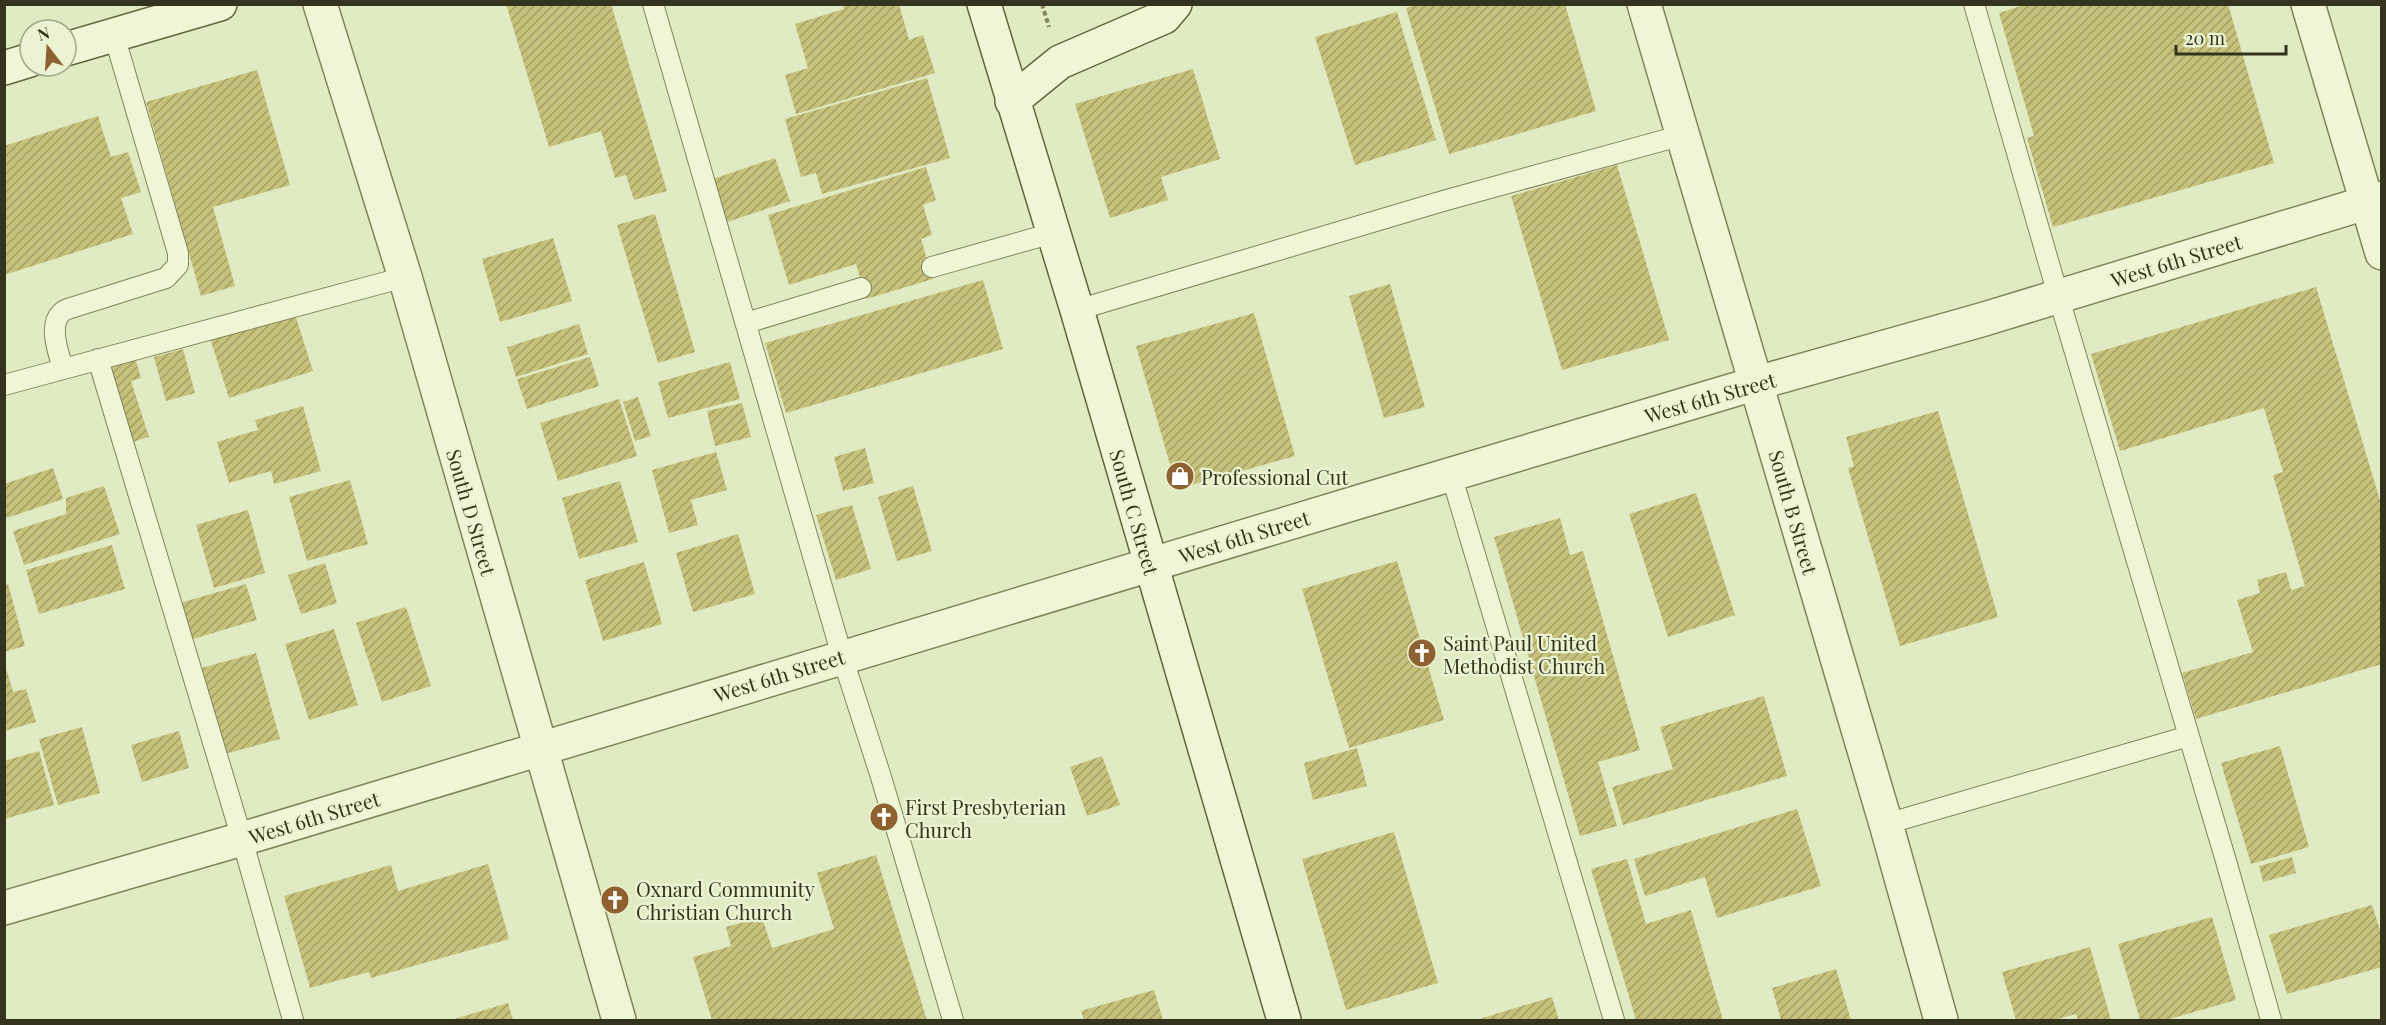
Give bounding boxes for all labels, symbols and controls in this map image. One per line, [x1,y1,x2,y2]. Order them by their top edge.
north arrow [18,18,78,78]
scale bar [2176,18,2286,56]
text: N [35,21,52,45]
text: 20 m [2185,26,2225,50]
street label: West 6th Street [2106,227,2246,293]
street label: West 6th Street [1640,365,1780,429]
street label: South D Street [441,446,503,579]
street label: South C Street [1104,446,1166,579]
street label: South B Street [1763,447,1825,578]
shop icon: Professional Cut [1164,460,1196,492]
place label: Professional Cut [1201,463,1349,490]
street label: West 6th Street [1174,503,1314,569]
place label: Saint Paul United Methodist Church [1443,629,1605,679]
church icon: Saint Paul United Methodist Church [1406,637,1438,669]
street label: West 6th Street [709,642,849,708]
street label: West 6th Street [244,784,384,850]
place label: First Presbyterian Church [905,793,1066,843]
church icon: First Presbyterian Church [868,801,900,833]
place label: Oxnard Community Christian Church [636,875,815,925]
church icon: Oxnard Community Christian Church [599,884,631,916]

